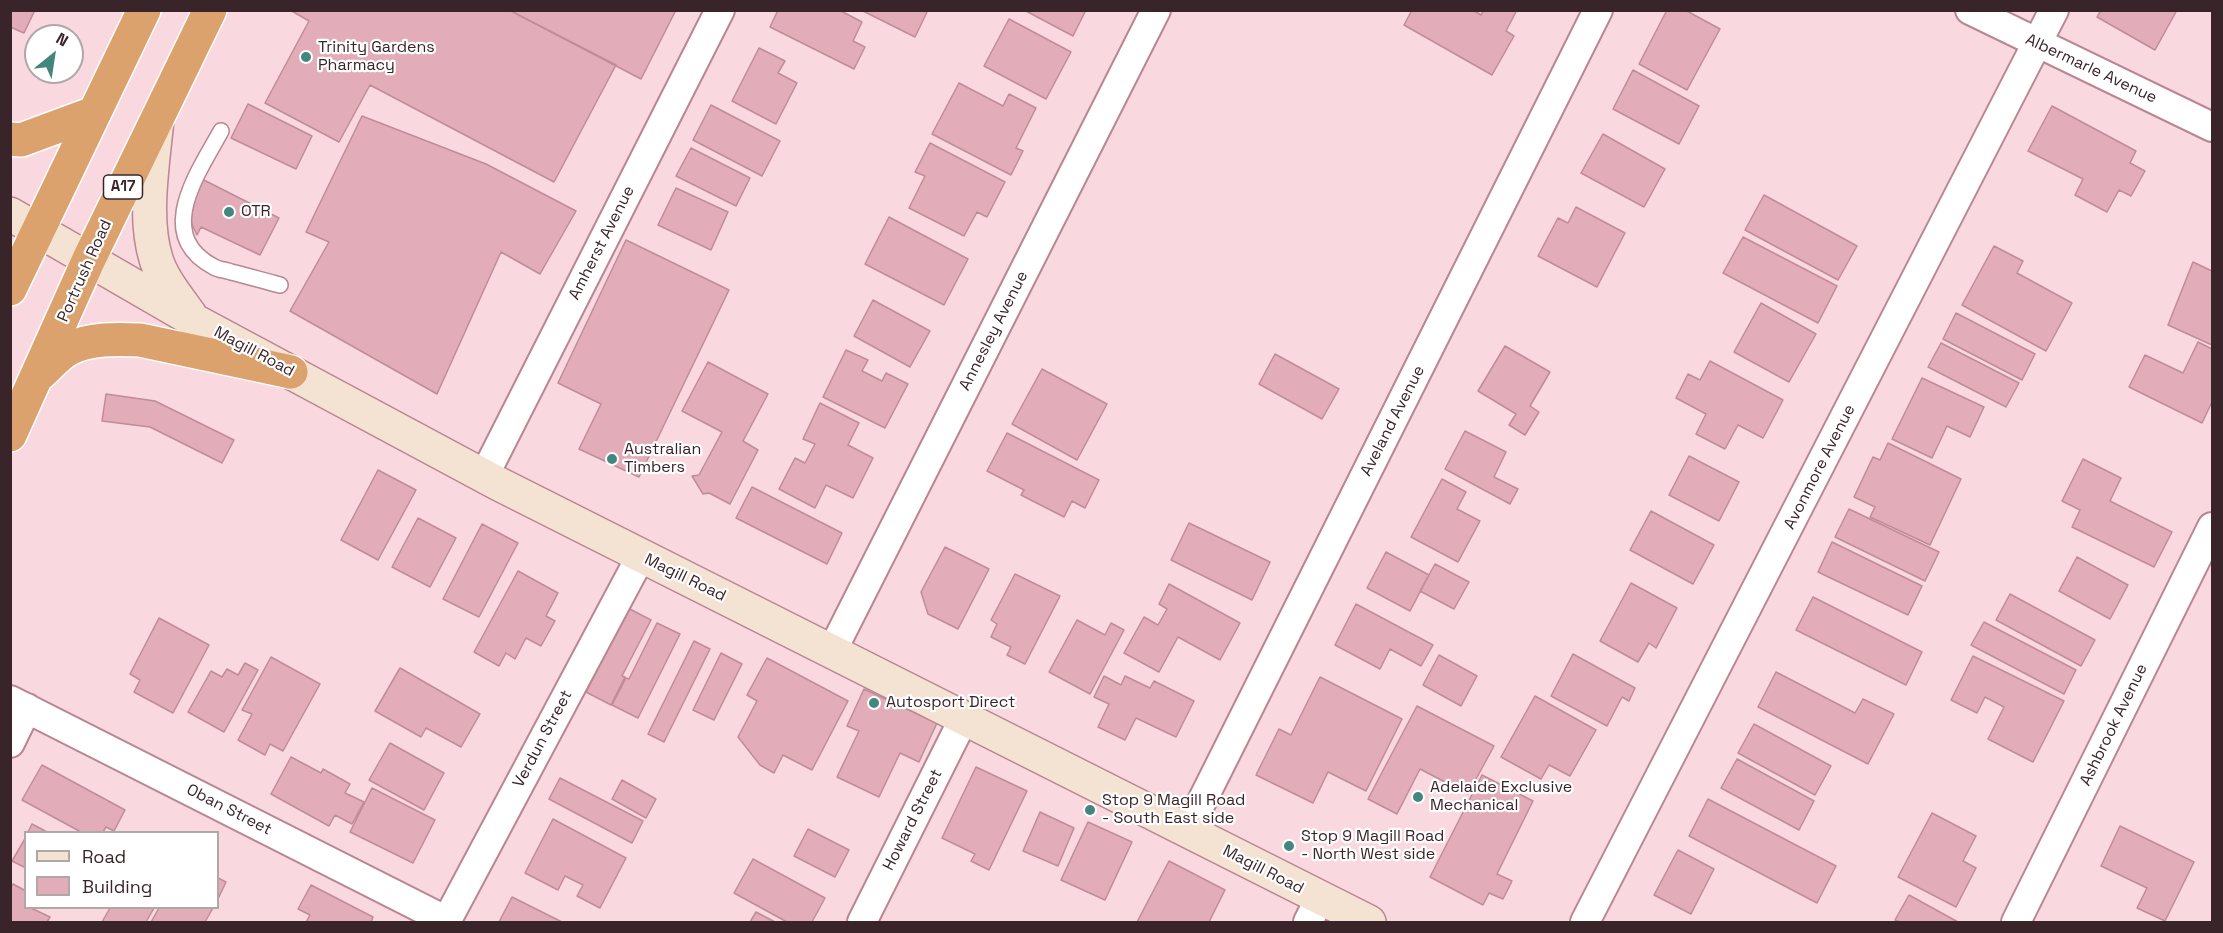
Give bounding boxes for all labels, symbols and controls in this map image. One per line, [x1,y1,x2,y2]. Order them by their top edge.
north arrow [24,24,84,84]
text: N [52,28,72,51]
street label: Albermarle Avenue [2022,30,2160,108]
place label: Trinity Gardens Pharmacy [318,38,435,76]
marker: Trinity Gardens Pharmacy [299,50,313,64]
road number: A17 [104,175,142,199]
street label: Amherst Avenue [565,183,639,303]
place label: OTR [241,202,271,222]
marker: OTR [222,205,236,219]
street label: Portrush Road [54,217,116,325]
street label: Annesley Avenue [956,268,1032,394]
street label: Magill Road [211,323,297,381]
street label: Aveland Avenue [1357,363,1429,479]
street label: Avonmore Avenue [1780,401,1860,533]
place label: Australian Timbers [624,440,701,478]
marker: Australian Timbers [605,452,619,466]
street label: Magill Road [641,550,729,606]
street label: Ashbrook Avenue [2076,661,2152,789]
street label: Verdun Street [509,687,577,791]
place label: Autosport Direct [886,693,1015,713]
marker: Autosport Direct [867,696,881,710]
street label: Howard Street [879,766,947,874]
place label: Adelaide Exclusive Mechanical [1430,778,1572,816]
street label: Oban Street [183,780,275,840]
marker: Adelaide Exclusive Mechanical [1411,790,1425,804]
place label: Stop 9 Magill Road - South East side [1102,791,1245,829]
marker: Stop 9 Magill Road - South East side [1083,803,1097,817]
place label: Stop 9 Magill Road - North West side [1301,827,1444,865]
legend [24,831,219,909]
marker: Stop 9 Magill Road - North West side [1282,839,1296,853]
street label: Magill Road [1219,841,1307,899]
text: Road [82,845,126,868]
text: Building [82,875,152,898]

